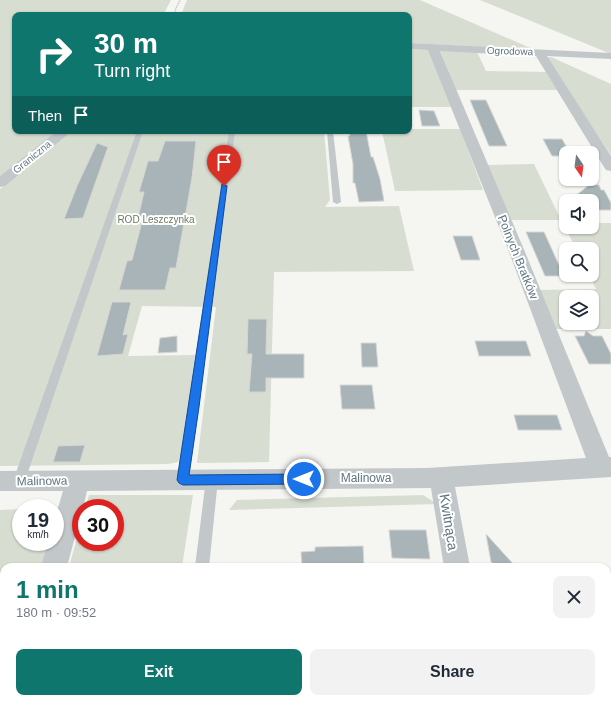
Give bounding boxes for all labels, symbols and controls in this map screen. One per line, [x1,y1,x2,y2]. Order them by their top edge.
icon: right [28,28,80,80]
text: 30 m [94,28,158,59]
street label: Ogrodowa [487,45,534,57]
text: Turn right [94,61,170,81]
icon: arrive [70,104,92,126]
text: Then [28,107,62,124]
street label: Graniczna [11,138,54,176]
pin [207,145,241,186]
north arrow [559,146,599,186]
map controls [559,146,599,330]
icon: arrive [213,151,235,173]
button: sound [559,194,599,234]
street label: Polnych Bratków [495,213,541,301]
park label: ROD Leszczynka [117,214,195,225]
button: search [559,242,599,282]
button: layers [559,290,599,330]
position arrow [283,458,325,500]
street label: Malinowa [341,471,392,485]
street label: Malinowa [17,474,68,488]
street label: Kwitnąca [437,493,461,552]
speed limit sign: 30 [72,499,124,551]
text: 19 [27,509,49,531]
text: km/h [27,529,49,540]
text: 1 min [16,576,79,603]
button: close [553,576,595,618]
text: 180 m · 09:52 [16,605,96,620]
button: Exit [16,649,302,695]
button: Share [310,649,595,695]

